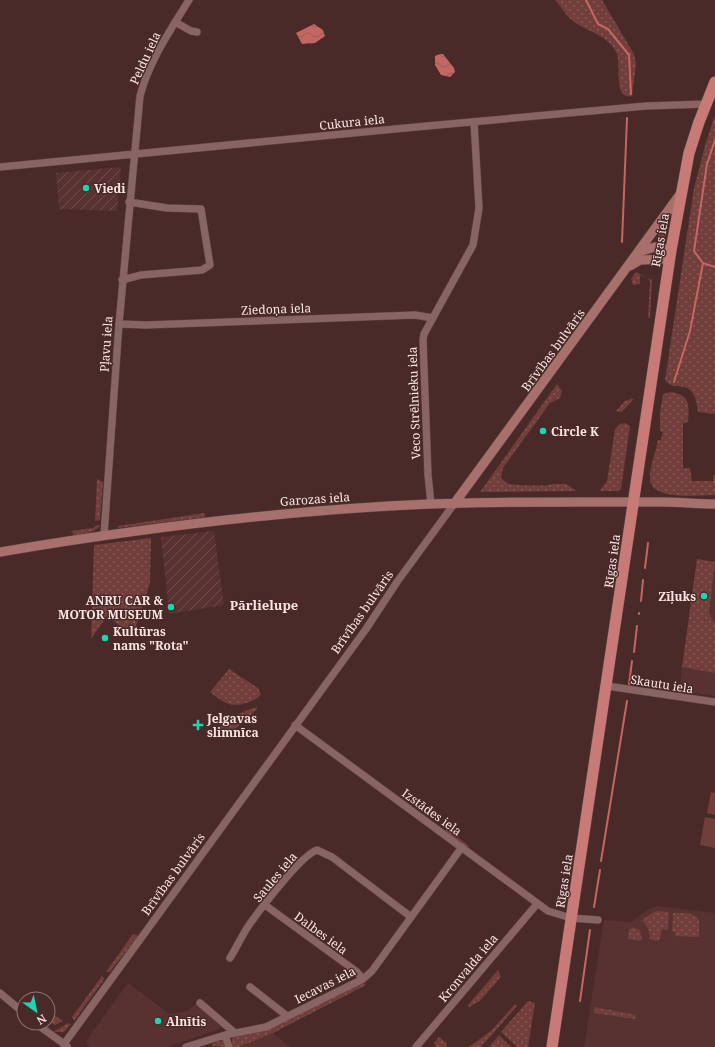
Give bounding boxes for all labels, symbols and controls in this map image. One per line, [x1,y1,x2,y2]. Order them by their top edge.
street label: Peldu iela [125,29,165,87]
street label: Cukura iela [318,110,386,134]
place label: Viedi [94,180,126,197]
marker: Viedi [81,183,91,193]
street label: Rīgas iela [647,212,673,268]
street label: Ziedoņa iela [241,299,312,319]
street label: Brīvības bulvāris [517,305,589,395]
street label: Pļavu iela [96,315,116,373]
street label: Veco Strēlnieku iela [404,346,424,460]
place label: Circle K [551,423,599,440]
marker: Circle K [538,426,548,436]
street label: Garozas iela [279,488,351,510]
street label: Rīgas iela [600,533,624,589]
street label: Brīvības bulvāris [327,567,397,657]
place label: Zīļuks [658,588,696,605]
marker: Zīļuks [699,591,709,601]
place label: ANRU CAR & MOTOR MUSEUM [58,592,164,623]
district label: Pārlielupe [230,596,298,614]
marker: ANRU CAR & MOTOR MUSEUM [166,602,176,612]
place label: Kultūras nams "Rota" [113,623,189,654]
marker: Kultūras nams "Rota" [100,633,110,643]
street label: Skautu iela [629,671,695,697]
place label: Jelgavas slimnīca [206,710,259,741]
marker: Jelgavas slimnīca [192,719,204,731]
street label: Izstādes iela [399,785,465,840]
street label: Brīvības bulvāris [137,829,209,919]
street label: Saules iela [249,848,301,906]
street label: Rīgas iela [551,853,577,909]
street label: Dalbes iela [291,908,351,958]
street label: Kronvalda iela [434,930,502,1006]
street label: Iecavas iela [292,962,359,1008]
north arrow [16,991,56,1031]
text: N [34,1011,49,1029]
place label: Alnītis [166,1013,207,1030]
marker: Alnītis [153,1016,163,1026]

